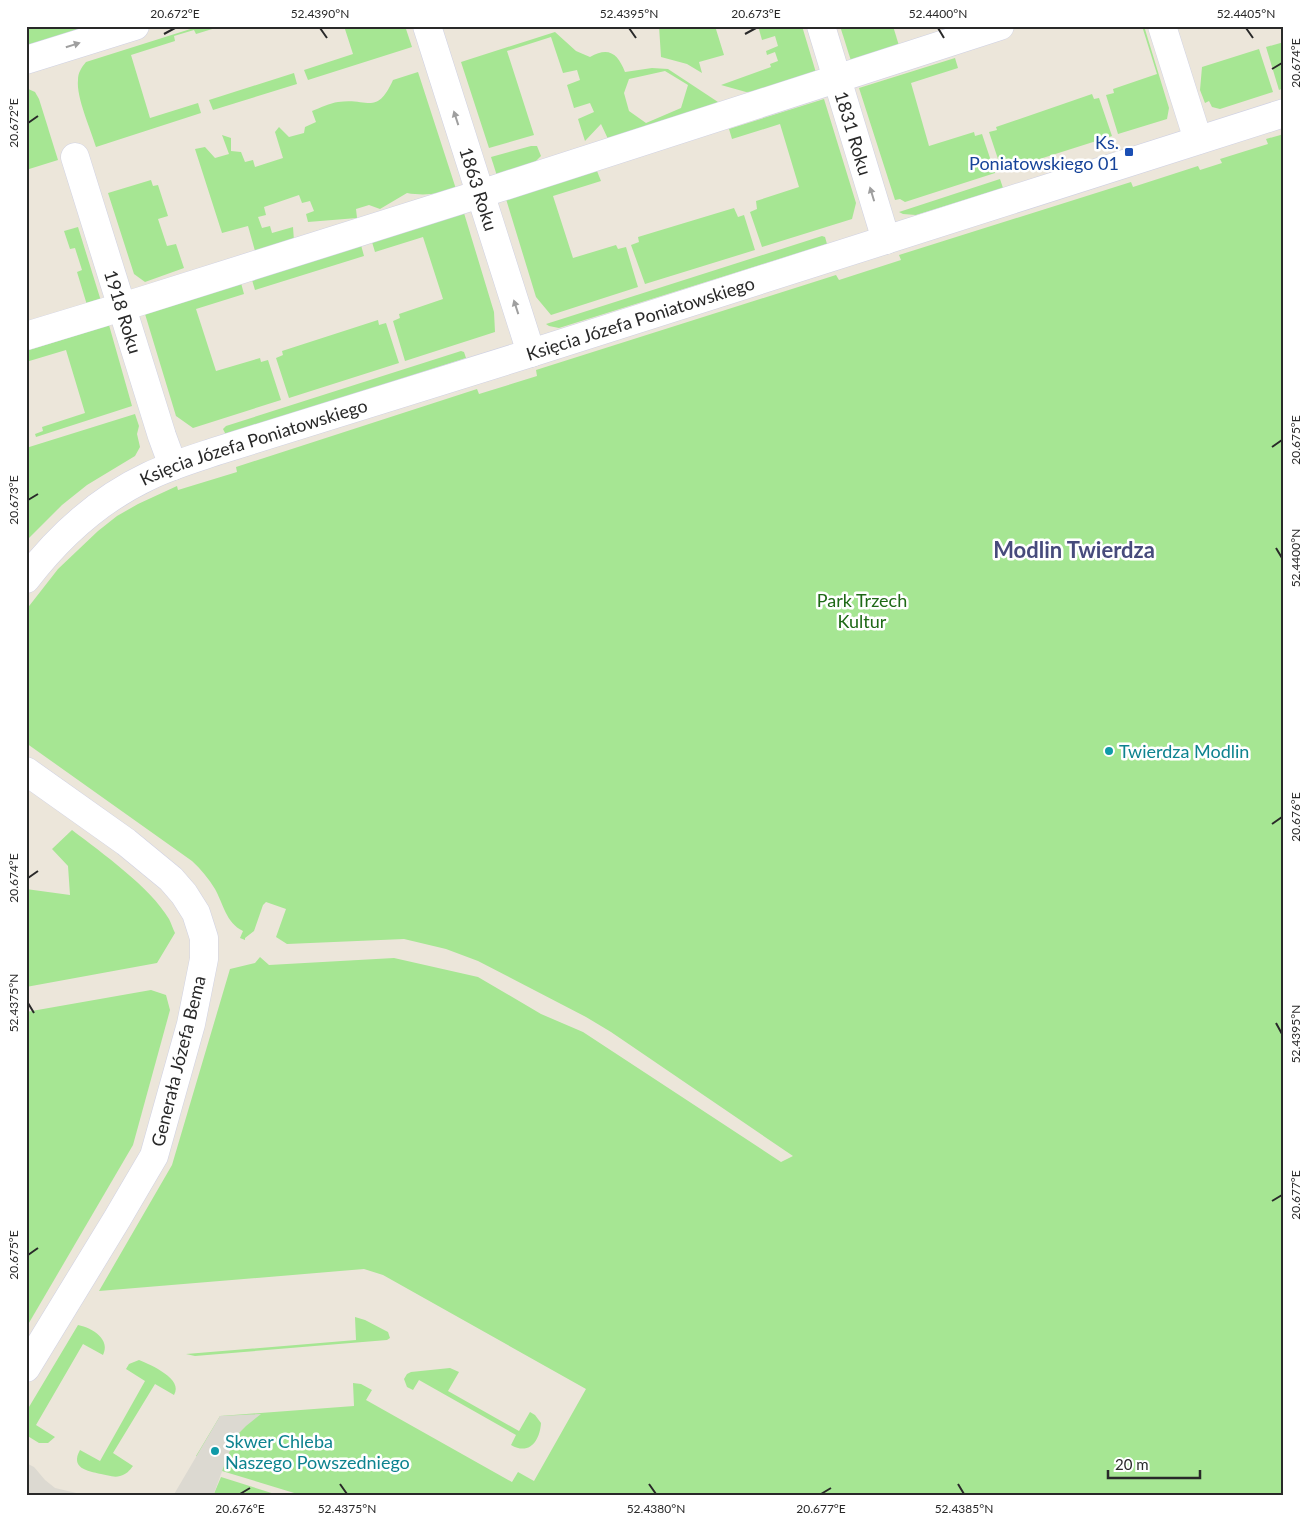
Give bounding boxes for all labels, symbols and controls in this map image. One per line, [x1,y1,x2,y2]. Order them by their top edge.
text: 20.672°E [150,6,200,21]
text: 52.4390°N [291,6,349,21]
text: 52.4395°N [600,6,658,21]
text: 20.673°E [731,6,781,21]
text: 52.4400°N [909,6,967,21]
text: 52.4405°N [1217,6,1275,21]
text: 20.674°E [1288,38,1303,88]
one-way arrow [65,41,80,49]
street label: 1831 Roku [830,89,877,178]
text: 20.672°E [6,98,21,148]
one-way arrow [452,111,460,126]
place label: Ks. Poniatowskiego 01 [969,131,1119,174]
street label: 1863 Roku [455,144,502,234]
marker: Ks. Poniatowskiego 01 [1123,146,1135,158]
one-way arrow [868,186,875,201]
street label: 1918 Roku [100,267,147,356]
street label: Księcia Józefa Poniatowskiego [523,271,757,365]
one-way arrow [512,299,520,314]
street label: Księcia Józefa Poniatowskiego [136,394,370,490]
text: 20.675°E [1288,415,1303,465]
text: 20.673°E [6,475,21,525]
text: 52.4400°N [1288,529,1303,587]
district label: Modlin Twierdza [993,536,1155,563]
park label: Park Trzech Kultur [817,589,907,632]
place label: Twierdza Modlin [1119,740,1249,762]
marker: Twierdza Modlin [1103,745,1115,757]
text: 20.676°E [1288,792,1303,842]
text: 20.674°E [6,853,21,903]
street label: Generała Józefa Bema [146,973,210,1149]
text: 52.4375°N [6,974,21,1032]
text: 52.4395°N [1288,1005,1303,1063]
text: 20.677°E [1288,1170,1303,1220]
text: 20.675°E [6,1230,21,1280]
place label: Skwer Chleba Naszego Powszedniego [225,1430,410,1473]
marker: Skwer Chleba Naszego Powszedniego [209,1445,221,1457]
scale bar [1108,1447,1200,1479]
text: 20 m [1115,1455,1149,1473]
text: 20.676°E [215,1501,265,1516]
text: 52.4375°N [318,1501,376,1516]
text: 52.4380°N [627,1501,685,1516]
text: 20.677°E [796,1501,846,1516]
text: 52.4385°N [935,1501,993,1516]

